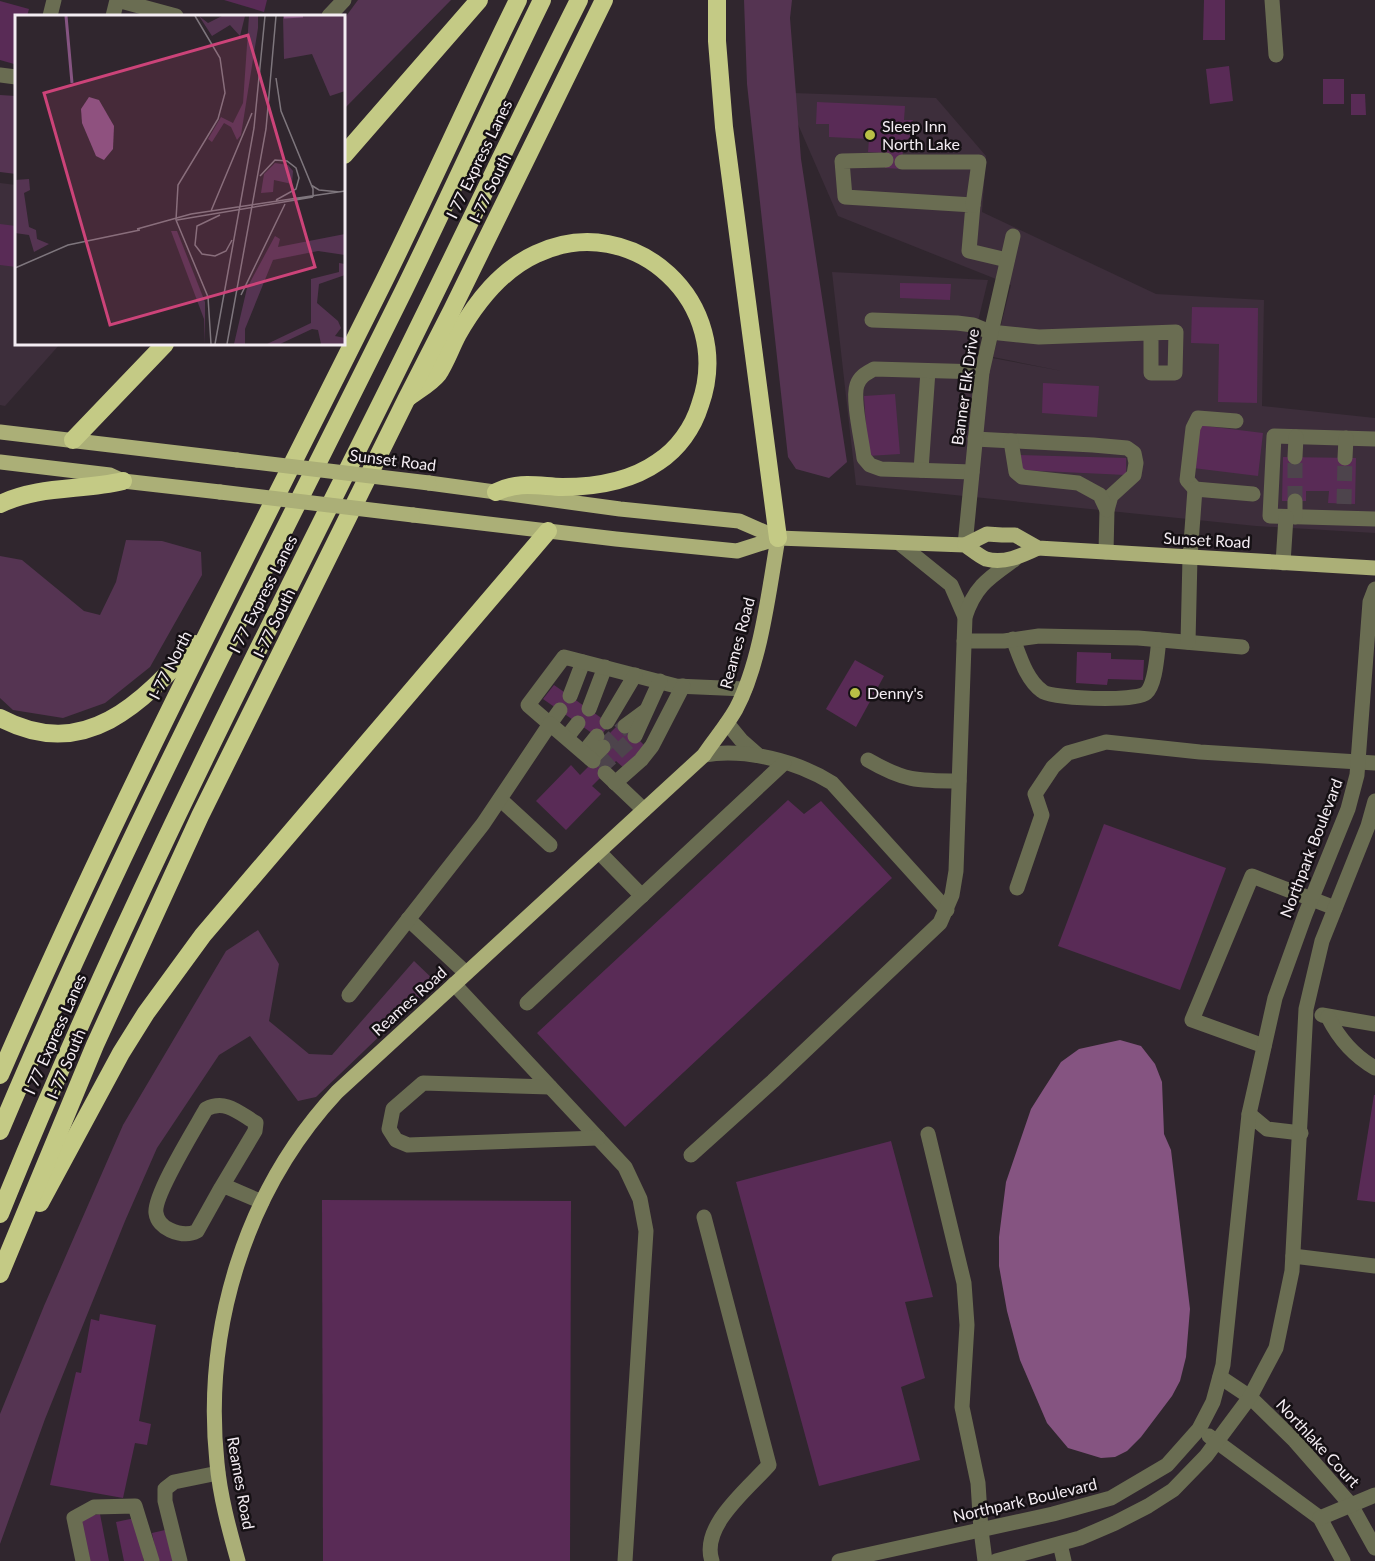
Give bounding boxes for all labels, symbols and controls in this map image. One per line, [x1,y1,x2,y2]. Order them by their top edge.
inset map [15,15,345,345]
street label: I 77 Express Lanes [442,96,516,221]
place label: Sleep Inn North Lake [882,116,960,153]
marker: Sleep Inn North Lake [863,128,877,142]
street label: I-77 South [465,150,514,225]
street label: Banner Elk Drive [947,327,982,446]
street label: Sunset Road [349,445,437,474]
street label: Sunset Road [1163,528,1251,551]
street label: I 77 Express Lanes [225,532,301,656]
street label: I-77 South [249,585,298,660]
street label: Reames Road [715,595,758,691]
street label: I-77 North [144,627,195,702]
place label: Denny's [867,683,924,702]
marker: Denny's [848,686,862,700]
street label: Northpark Boulevard [1275,776,1346,920]
street label: Reames Road [367,962,450,1039]
street label: I 77 Express Lanes [19,971,90,1097]
street label: I-77 South [42,1026,89,1102]
street label: Northlake Court [1273,1395,1364,1491]
street label: Reames Road [224,1435,259,1531]
street label: Northpark Boulevard [951,1474,1099,1525]

